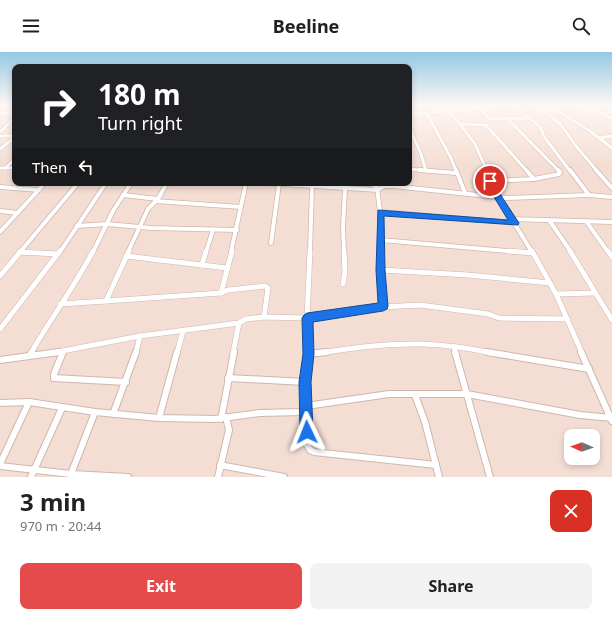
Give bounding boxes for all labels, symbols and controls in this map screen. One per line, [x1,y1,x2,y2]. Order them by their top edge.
text: Beeline [273,14,339,38]
icon: menu [20,15,42,37]
icon: search [570,15,592,37]
text: 180 m [98,75,181,113]
icon: right [32,80,84,132]
text: Turn right [98,111,182,135]
icon: left [75,156,97,178]
text: Then [32,157,67,177]
pin [473,164,507,198]
icon: arrive [479,170,501,192]
position arrow [286,411,328,453]
north arrow [564,429,600,465]
map controls [564,429,600,465]
text: 3 min [20,485,86,518]
button: close [550,490,592,532]
text: 970 m · 20:44 [20,517,101,535]
button: Exit [20,563,302,609]
button: Share [310,563,592,609]

